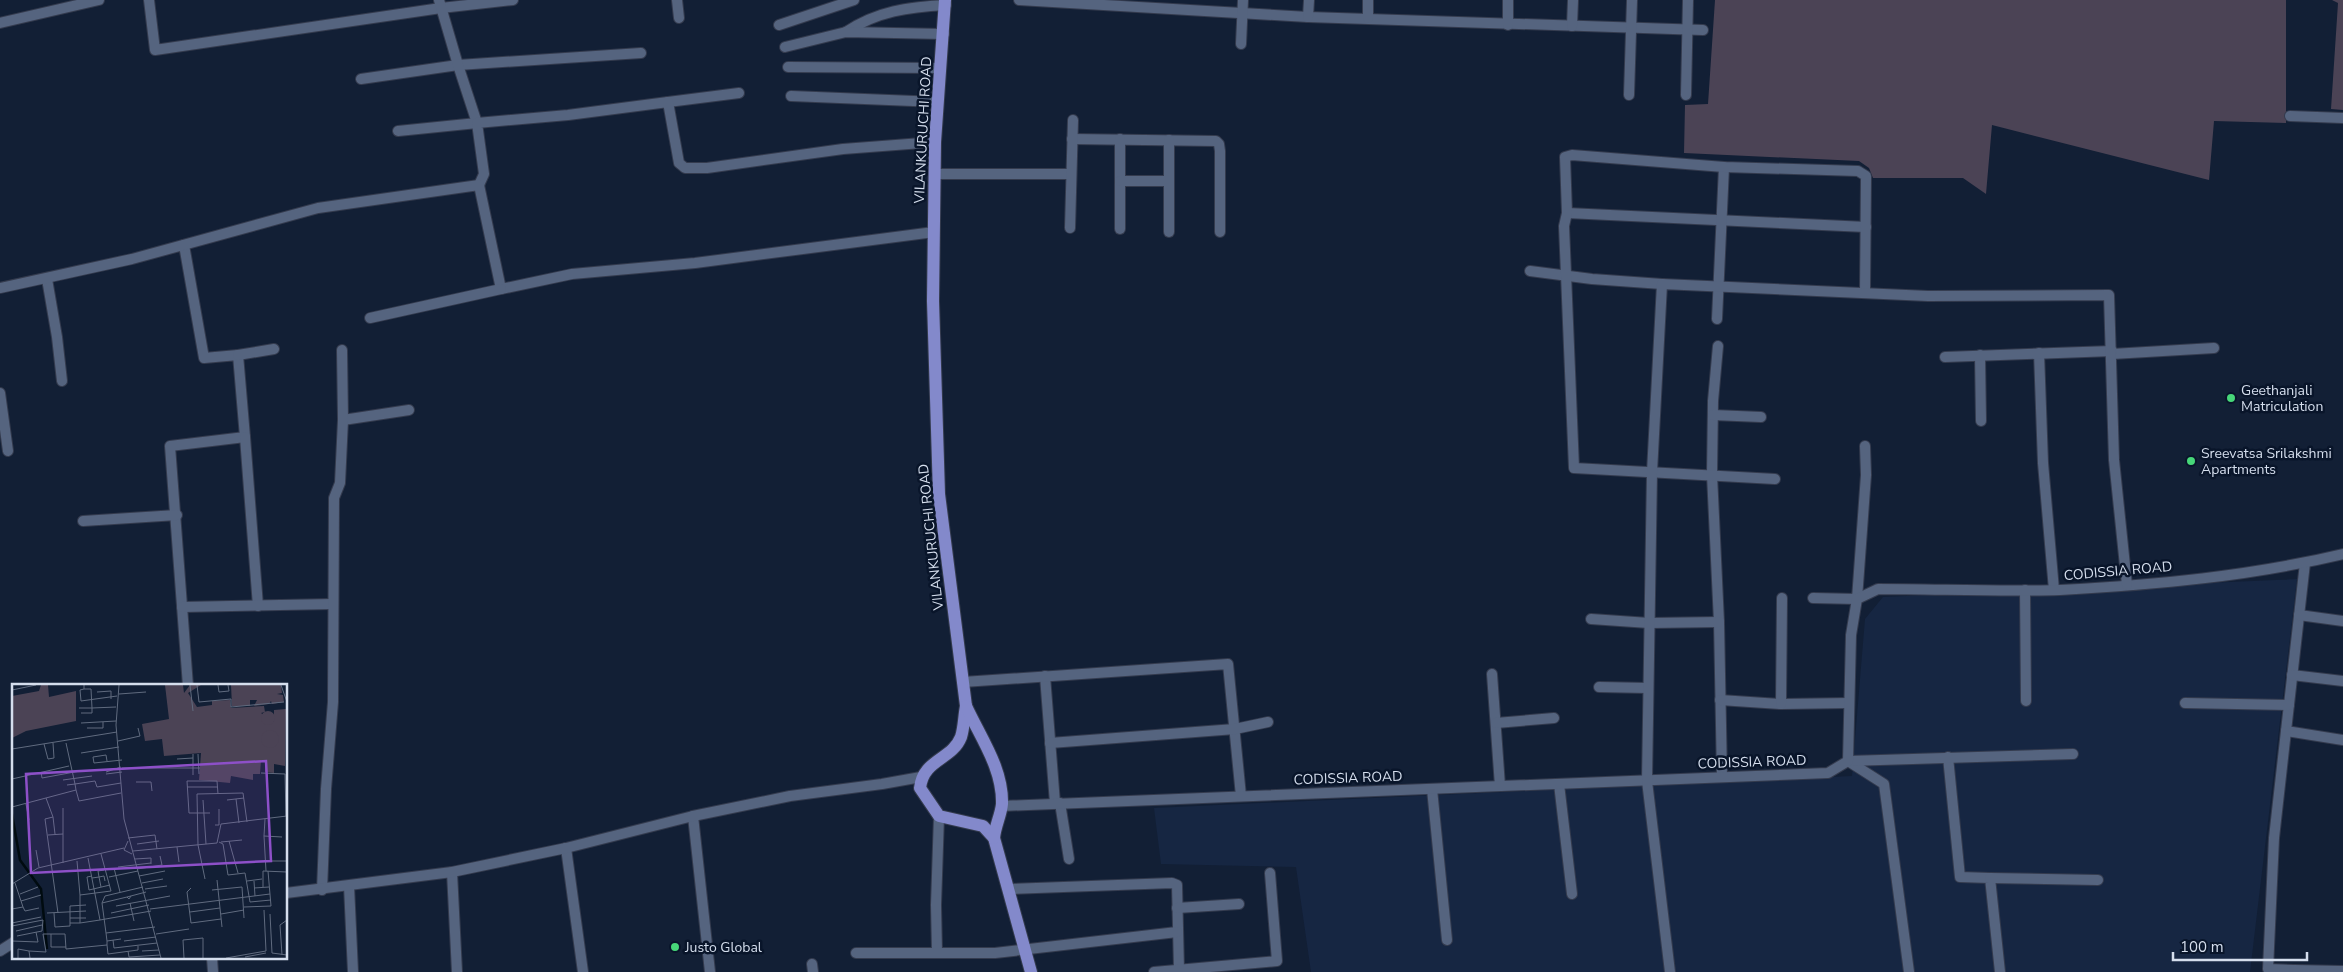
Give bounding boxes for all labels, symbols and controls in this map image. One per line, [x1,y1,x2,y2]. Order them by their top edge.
street label: VILANKURUCHI ROAD [910,56,936,205]
place label: Geethanjali Matriculation [2241,381,2323,416]
marker: Geethanjali Matriculation [2225,392,2237,404]
place label: Sreevatsa Srilakshmi Apartments [2201,444,2332,479]
marker: Sreevatsa Srilakshmi Apartments [2185,455,2197,467]
street label: VILANKURUCHI ROAD [914,463,948,612]
street label: CODISSIA ROAD [2063,557,2173,585]
inset map [12,684,288,960]
street label: CODISSIA ROAD [1697,751,1807,773]
street label: CODISSIA ROAD [1293,767,1403,789]
scale bar [2173,930,2307,962]
text: 100 m [2180,937,2224,957]
place label: Justo Global [684,938,763,957]
marker: Justo Global [669,941,681,953]

